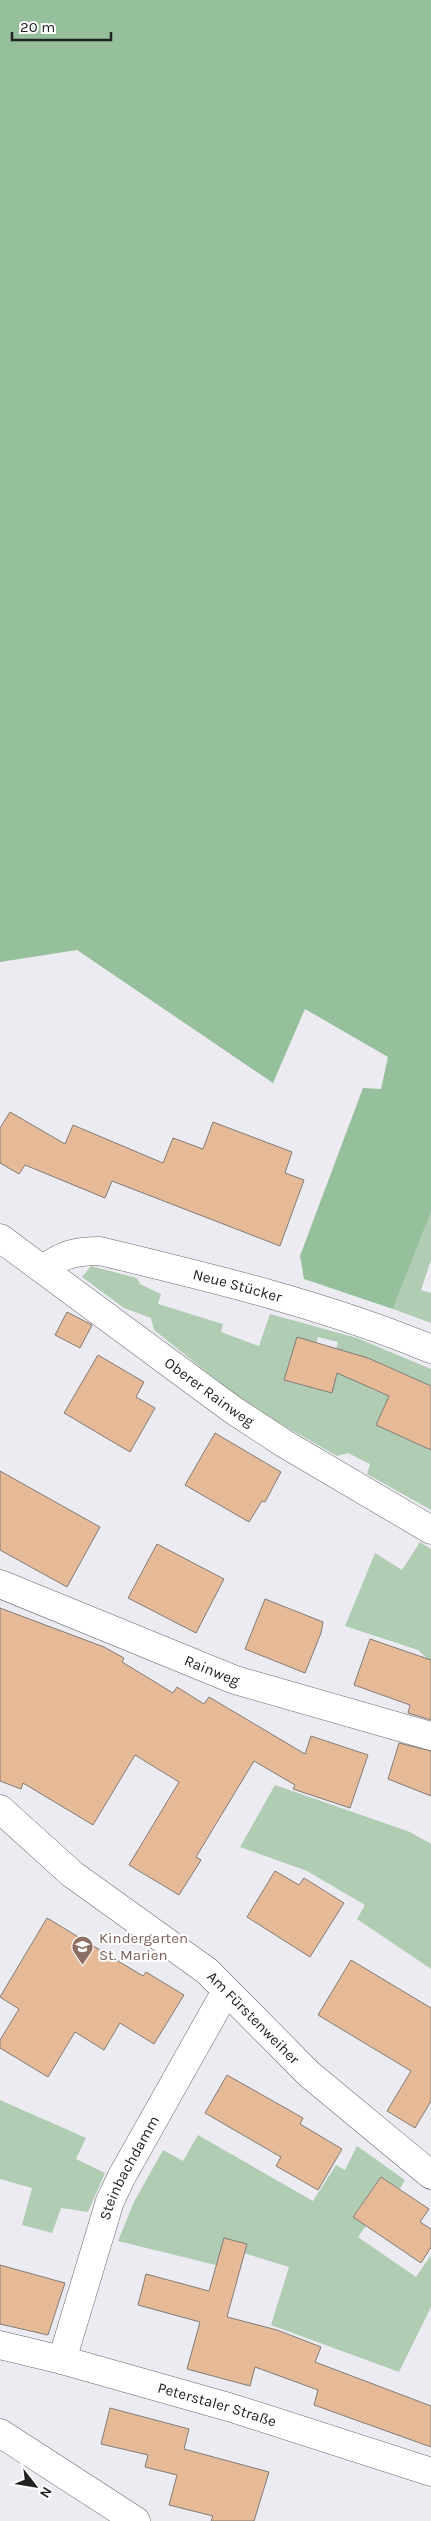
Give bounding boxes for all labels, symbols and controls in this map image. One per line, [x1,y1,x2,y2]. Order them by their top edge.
scale bar [12,10,111,42]
text: 20 m [20,18,55,36]
street label: Neue Stücker [191,1265,285,1306]
street label: Oberer Rainweg [161,1354,258,1431]
street label: Rainweg [182,1651,243,1690]
place label: Kindergarten St. Marien [99,1929,188,1964]
school or university icon: Kindergarten St. Marien [71,1935,95,1966]
street label: Am Fürstenweiher [203,1967,304,2068]
street label: Steinbachdamm [96,2113,163,2222]
street label: Peterstaler Straße [156,2378,279,2431]
north arrow [10,2461,60,2511]
text: N [36,2484,56,2501]

